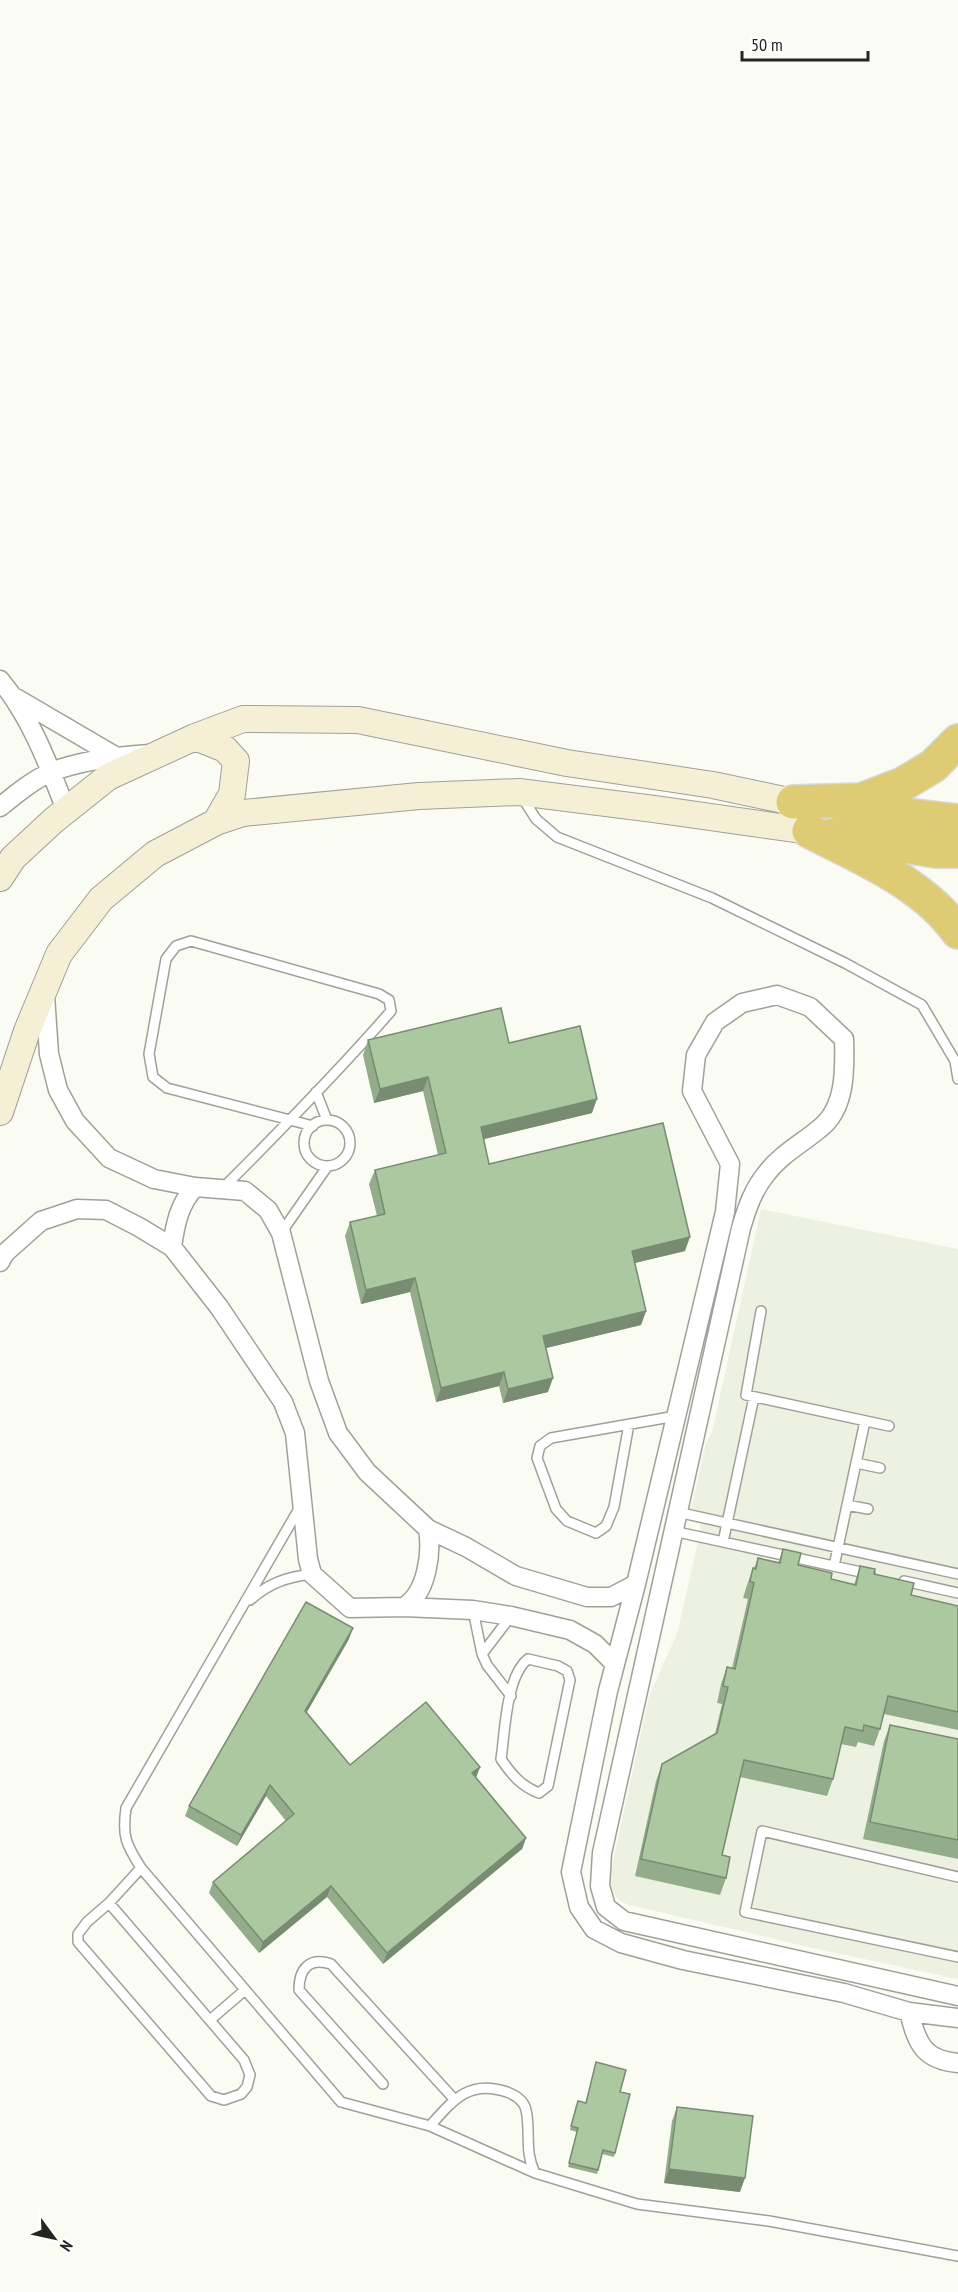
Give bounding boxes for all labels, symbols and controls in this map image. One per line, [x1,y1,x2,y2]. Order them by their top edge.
scale bar [742,24,868,62]
text: 50 m [751,33,783,56]
north arrow [24,2208,84,2268]
text: N [56,2237,77,2255]

